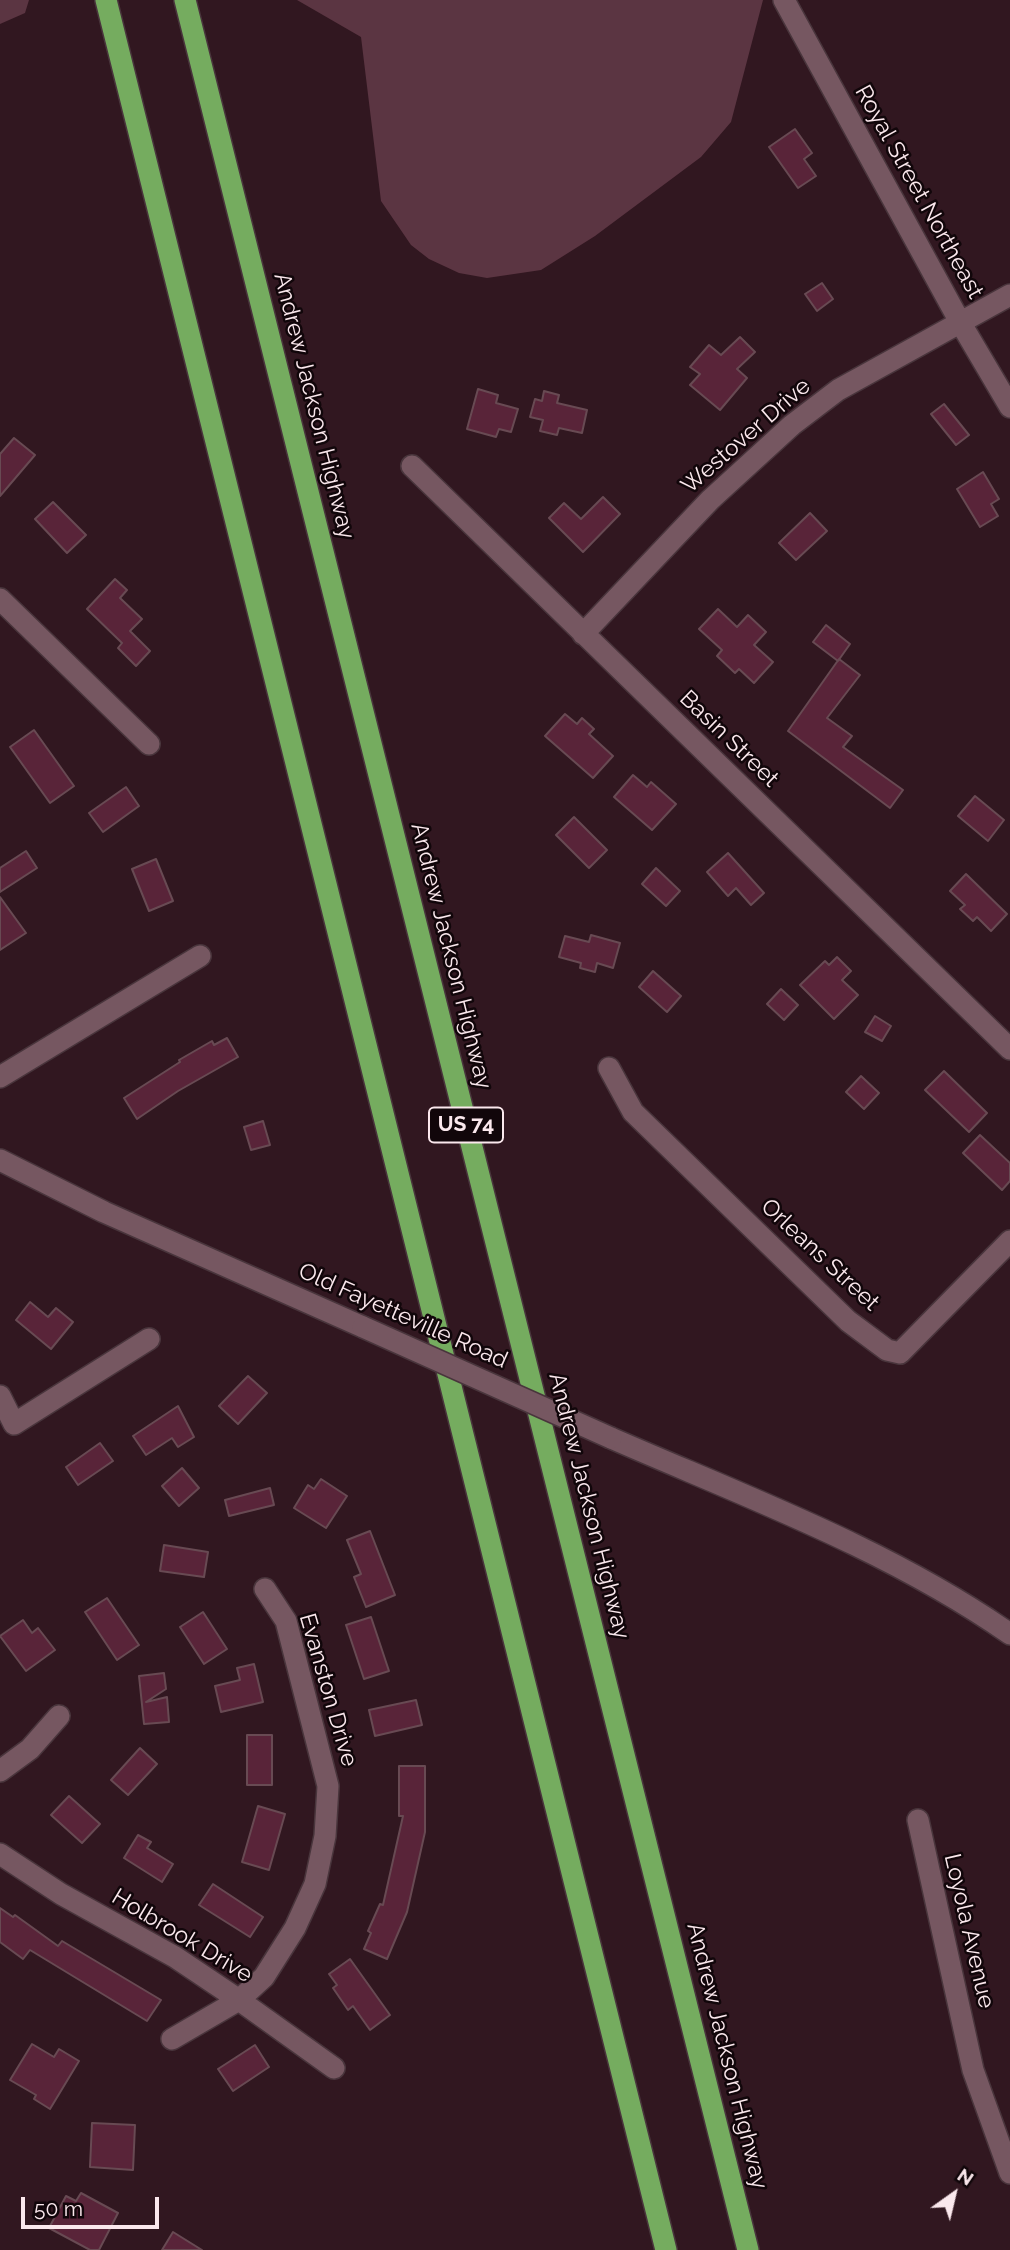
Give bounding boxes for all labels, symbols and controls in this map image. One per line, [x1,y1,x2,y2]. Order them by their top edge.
street label: Royal Street Northeast [849,81,989,303]
street label: Andrew Jackson Highway [268,270,360,542]
street label: Westover Drive [676,372,816,500]
street label: Basin Street [674,685,784,793]
street label: Andrew Jackson Highway [405,820,497,1092]
road number: US 74 [429,1108,503,1142]
street label: Orleans Street [755,1193,885,1317]
street label: Old Fayetteville Road [294,1257,512,1375]
street label: Andrew Jackson Highway [543,1370,635,1642]
street label: Evanston Drive [293,1610,363,1770]
street label: Loyola Avenue [938,1851,1000,2011]
street label: Holbrook Drive [107,1883,257,1989]
street label: Andrew Jackson Highway [681,1920,773,2192]
north arrow [919,2159,989,2229]
text: N [954,2163,978,2190]
scale bar [24,2184,163,2228]
text: 50 m [34,2196,83,2221]

